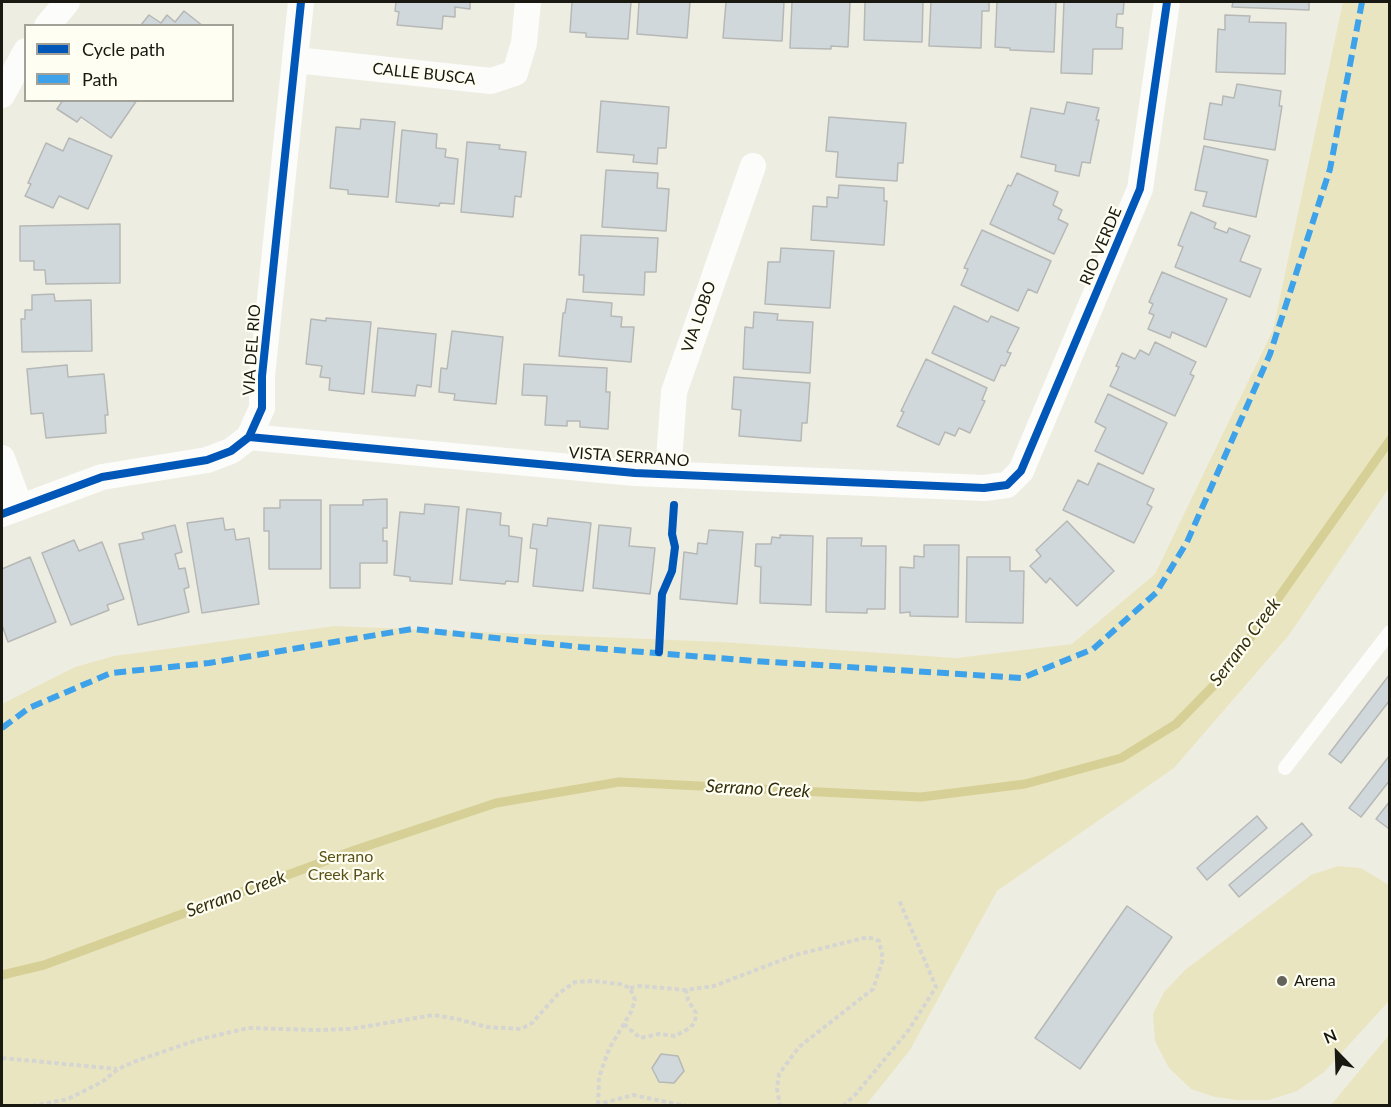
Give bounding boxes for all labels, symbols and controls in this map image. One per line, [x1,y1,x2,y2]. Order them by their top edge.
legend [24,24,234,102]
text: Cycle path [82,38,165,60]
street label: CALLE BUSCA [371,59,477,89]
text: Path [82,68,118,90]
street label: RIO VERDE [1076,204,1126,288]
street label: VIA LOBO [678,279,720,355]
street label: VIA DEL RIO [239,304,265,396]
street label: VISTA SERRANO [568,443,690,471]
water label: Serrano Creek [1205,594,1285,690]
water label: Serrano Creek [705,775,811,803]
park label: Serrano Creek Park [308,847,384,885]
water label: Serrano Creek [183,866,289,922]
place label: Arena [1294,971,1336,991]
marker: Arena [1275,974,1289,988]
north arrow [1307,1023,1367,1083]
text: N [1320,1025,1339,1047]

